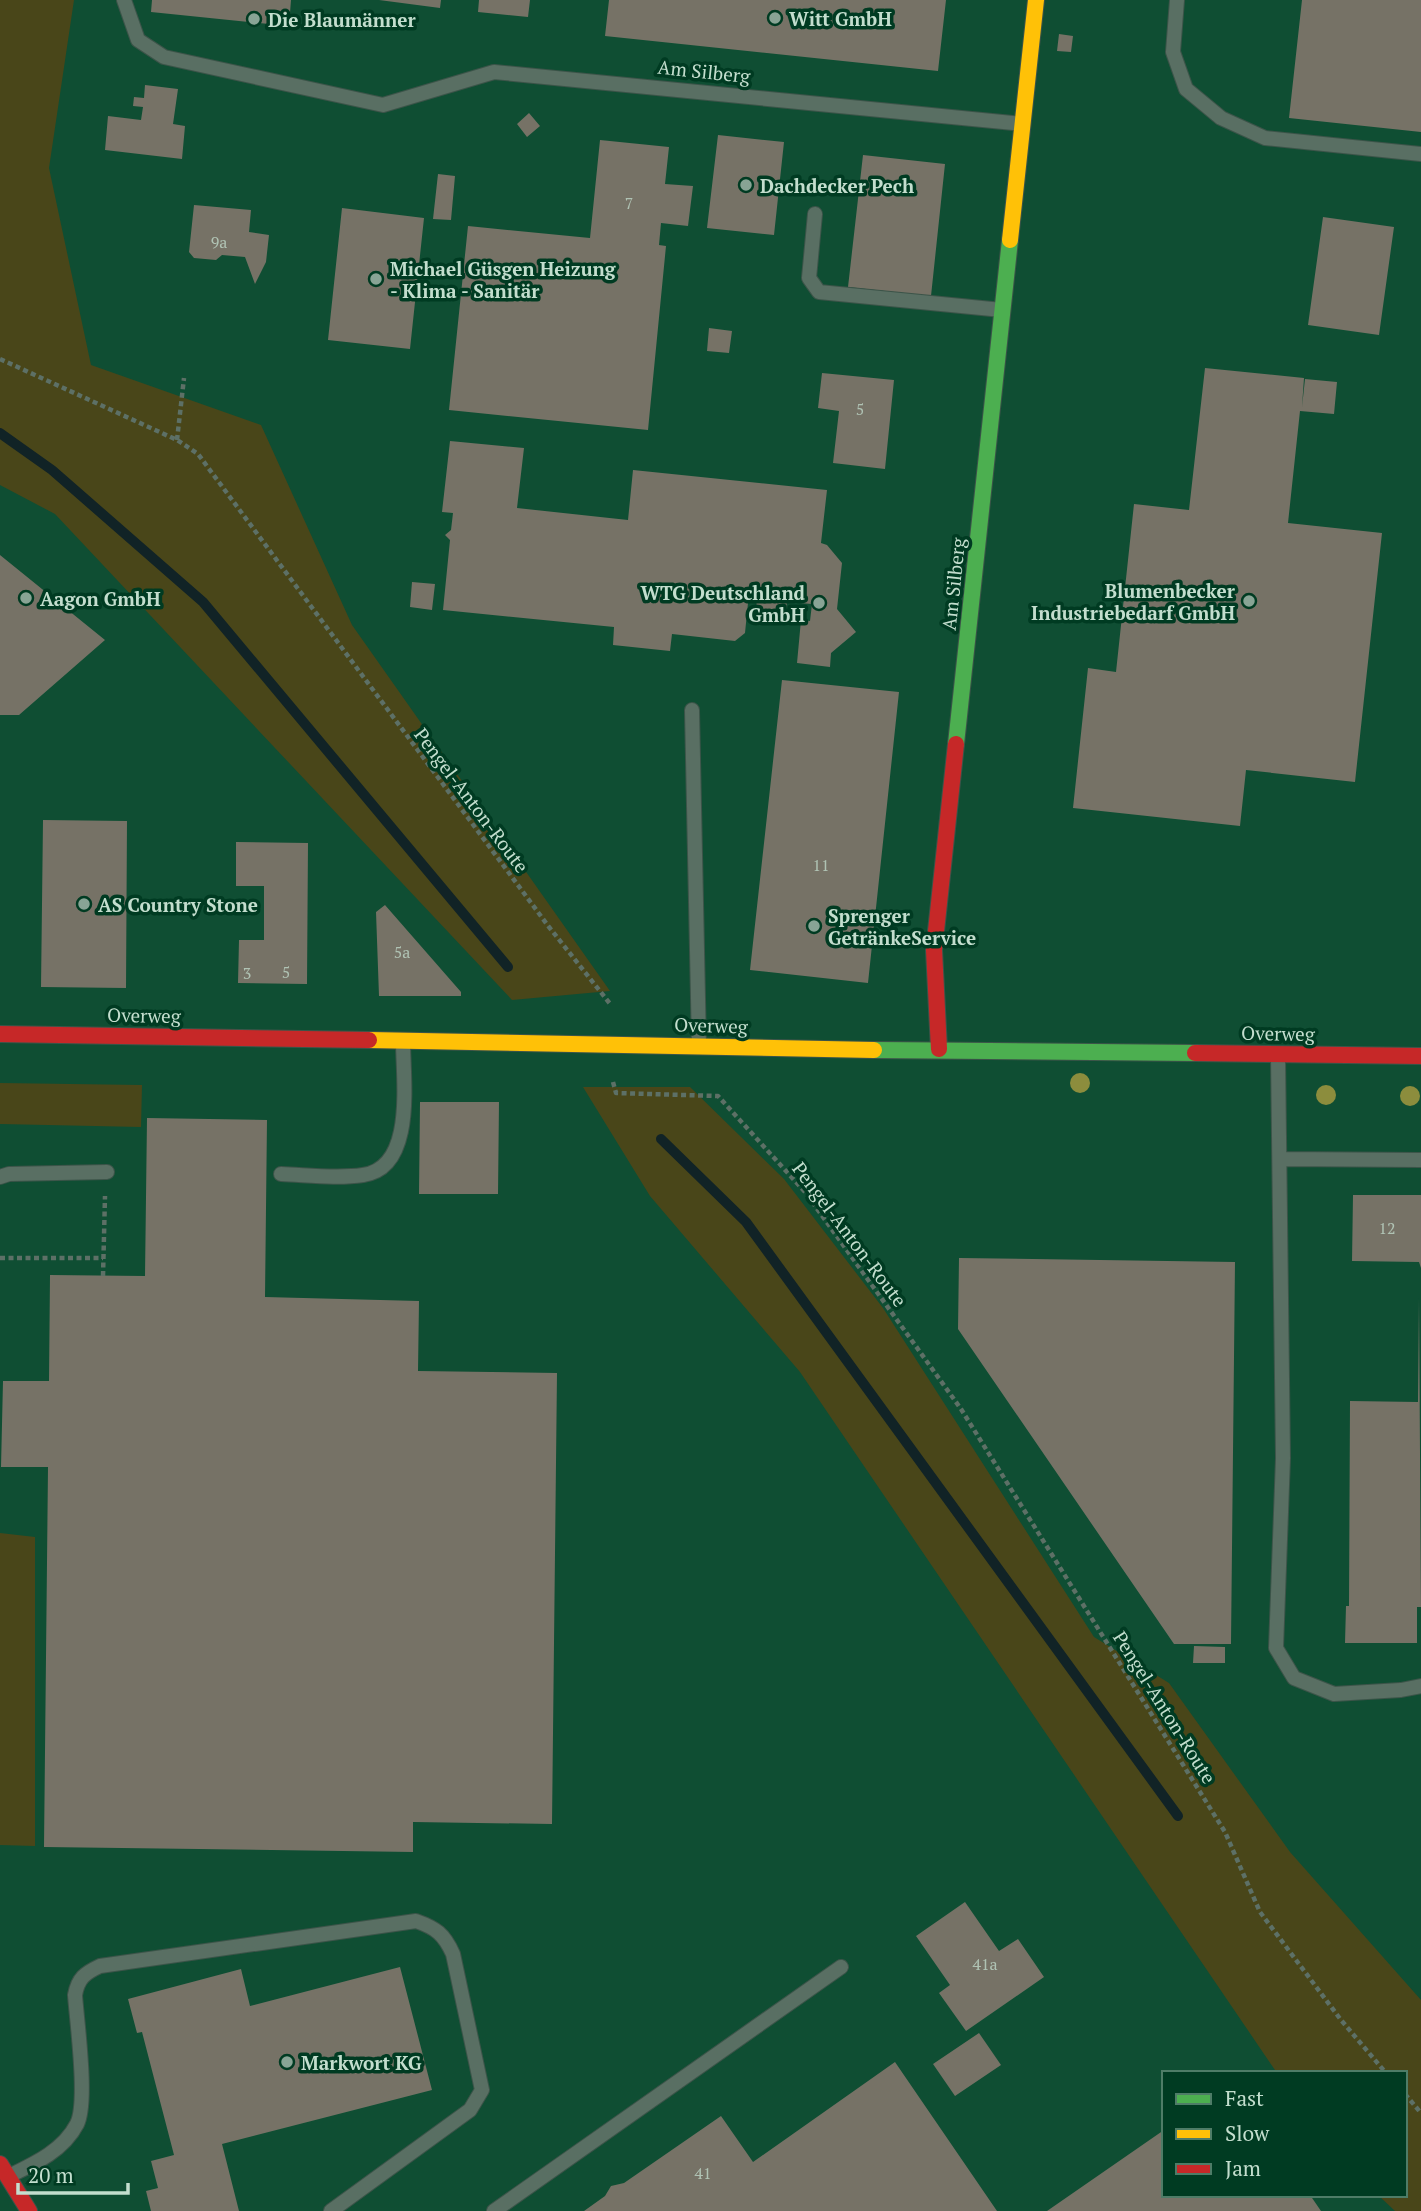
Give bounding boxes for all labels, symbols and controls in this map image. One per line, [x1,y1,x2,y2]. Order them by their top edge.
place label: Witt GmbH [789,6,892,31]
place label: Die Blaumänner [268,7,416,32]
marker: Witt GmbH [767,10,783,26]
marker: Die Blaumänner [246,11,262,27]
street label: Am Silberg [657,54,752,88]
place label: Dachdecker Pech [760,173,914,198]
marker: Dachdecker Pech [738,177,754,193]
house number: 7 [625,192,633,214]
house number: 9a [211,231,227,253]
place label: Michael Güsgen Heizung - Klima - Sanitär [390,256,617,303]
marker: Michael Güsgen Heizung - Klima - Sanitär [368,271,384,287]
house number: 5 [856,398,864,420]
street label: Am Silberg [936,536,970,631]
place label: Blumenbecker Industriebedarf GmbH [1031,578,1236,625]
place label: WTG Deutschland GmbH [640,580,806,627]
place label: Aagon GmbH [40,586,161,611]
marker: Aagon GmbH [18,590,34,606]
marker: Blumenbecker Industriebedarf GmbH [1241,593,1257,609]
marker: WTG Deutschland GmbH [811,595,827,611]
street label: Pengel-Anton-Route [409,723,535,877]
house number: 11 [812,854,830,876]
place label: AS Country Stone [98,892,258,917]
marker: AS Country Stone [76,896,92,912]
place label: Sprenger GetränkeService [828,903,976,950]
marker: Sprenger GetränkeService [806,918,822,934]
house number: 5a [394,941,410,963]
house number: 5 [282,961,290,983]
house number: 3 [243,962,251,984]
street label: Overweg [107,1002,182,1028]
street label: Overweg [674,1011,749,1039]
street label: Overweg [1241,1020,1316,1046]
street label: Pengel-Anton-Route [787,1157,913,1311]
house number: 12 [1378,1217,1396,1239]
street label: Pengel-Anton-Route [1108,1626,1222,1788]
house number: 41a [972,1953,998,1975]
place label: Markwort KG [301,2050,422,2075]
marker: Markwort KG [279,2054,295,2070]
legend [1162,2071,1407,2197]
text: Fast [1225,2084,1264,2112]
text: Slow [1225,2119,1270,2147]
scale bar [18,2152,128,2196]
text: Jam [1225,2154,1261,2182]
text: 20 m [28,2161,74,2189]
house number: 41 [694,2162,712,2184]

